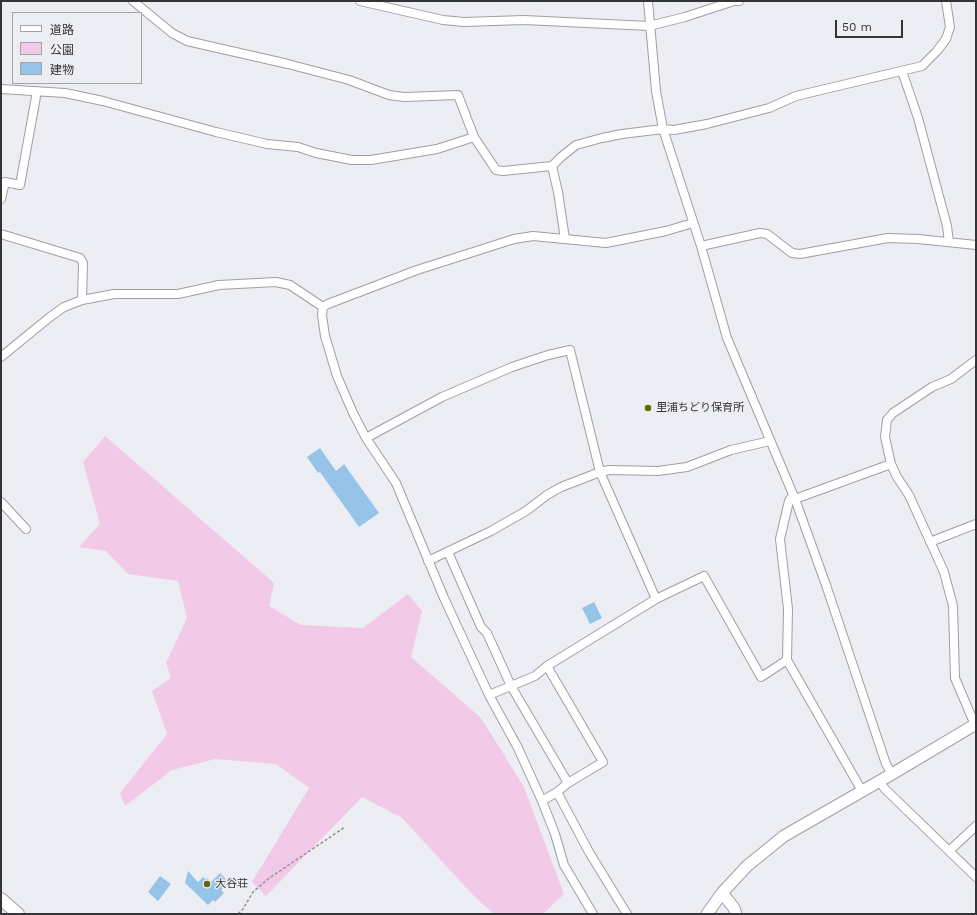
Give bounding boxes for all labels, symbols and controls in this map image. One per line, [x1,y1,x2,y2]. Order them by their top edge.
legend [12,12,142,84]
scale bar [837,12,905,38]
text: 50 m [842,20,872,34]
text: 道路 [50,23,74,37]
text: 公園 [50,43,74,57]
text: 建物 [50,63,74,77]
place label: 里浦ちどり保育所 [656,401,744,415]
marker: 里浦ちどり保育所 [643,403,653,413]
place label: 大谷荘 [215,877,248,891]
marker: 大谷荘 [202,879,212,889]

